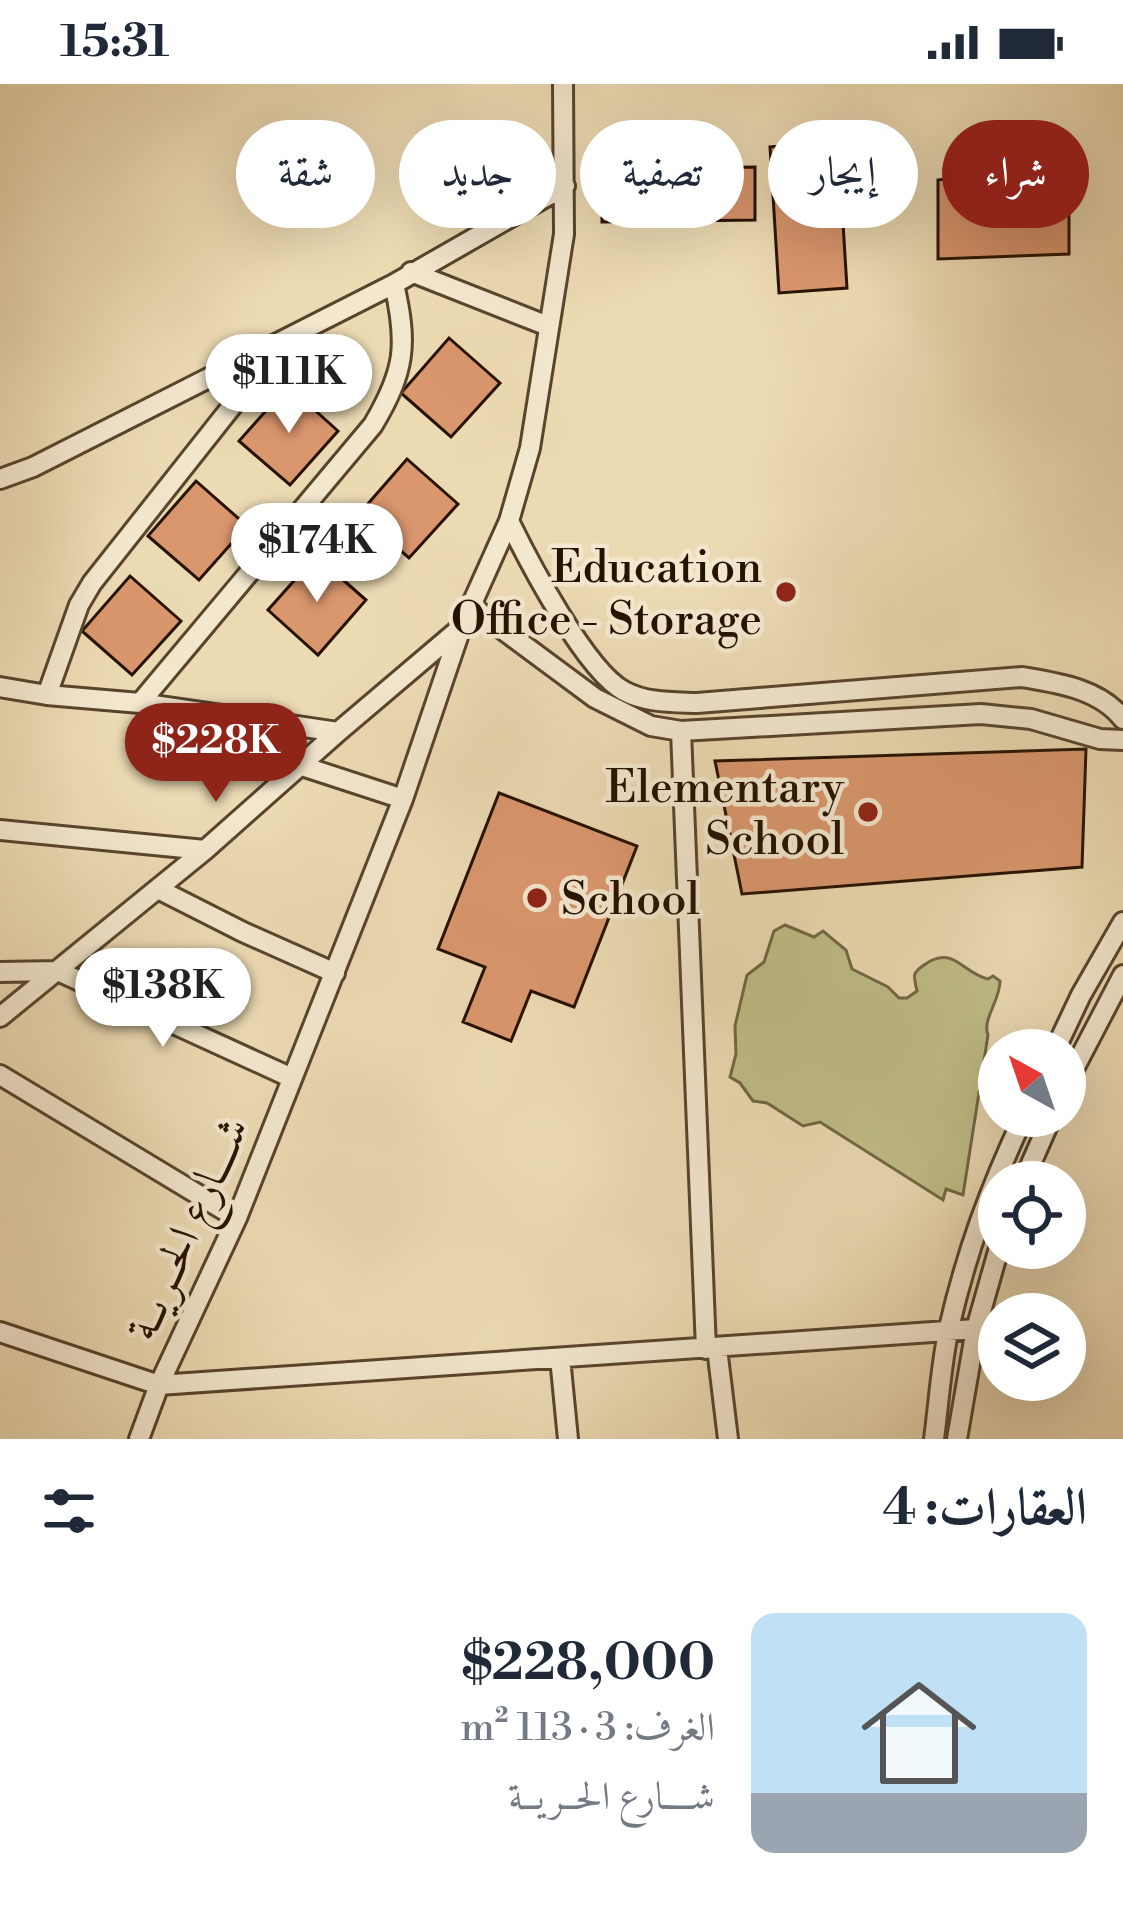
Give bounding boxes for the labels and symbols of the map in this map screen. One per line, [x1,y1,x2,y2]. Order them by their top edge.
pin: $111K [205,334,373,436]
pin: $174K [233,503,401,605]
place label: Education Office - Storage [451,540,762,649]
marker: Education Office - Storage [773,579,799,605]
pin: $228K [132,703,300,805]
place label: Elementary School [606,760,845,869]
marker: Elementary School [855,799,881,825]
place label: School [561,872,700,929]
marker: School [524,885,550,911]
pin: $138K [79,948,247,1050]
north arrow [978,1029,1086,1137]
street label: شــــارع الحــريــة [114,1108,269,1353]

